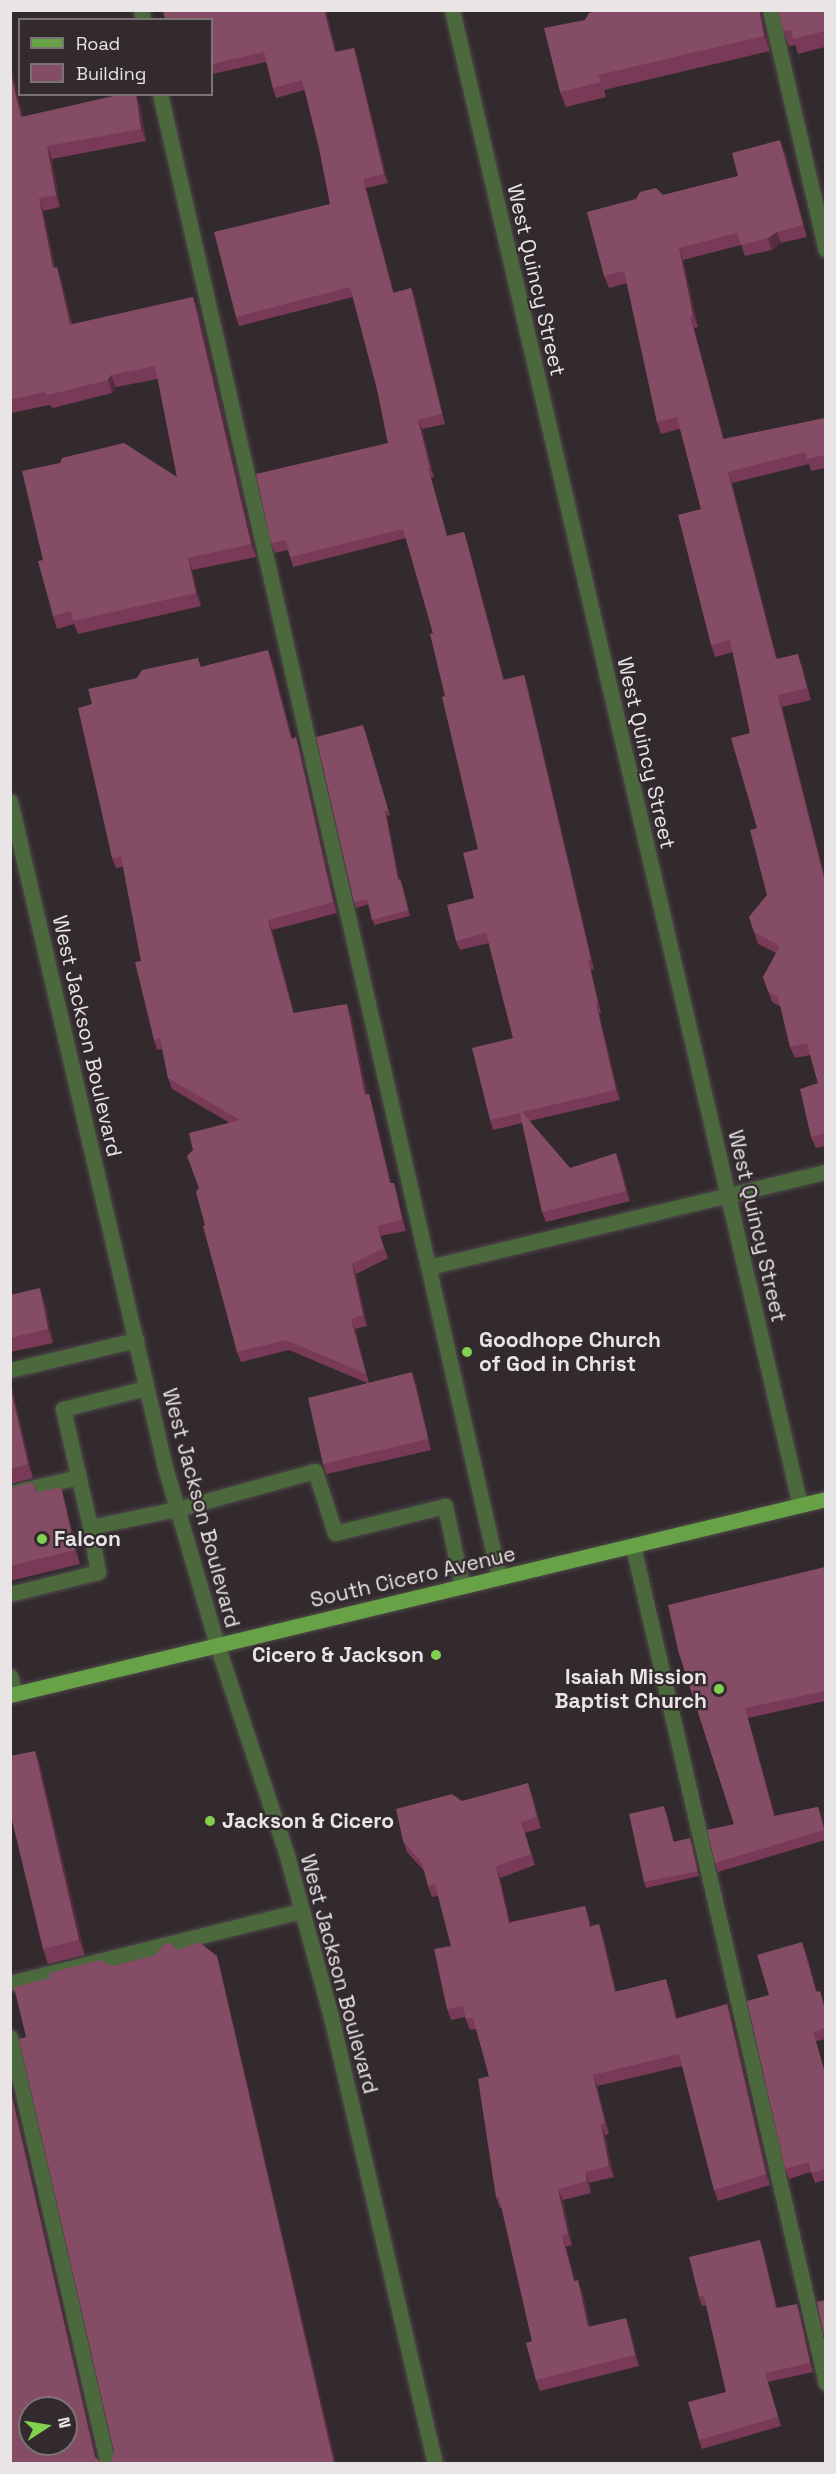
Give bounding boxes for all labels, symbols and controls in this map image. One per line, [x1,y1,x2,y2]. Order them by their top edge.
legend [18,18,213,96]
text: Road [76,32,120,55]
text: Building [76,62,146,85]
street label: West Quincy Street [502,182,570,378]
street label: West Quincy Street [612,655,680,851]
street label: West Jackson Boulevard [47,913,127,1159]
street label: West Quincy Street [723,1128,791,1324]
place label: Goodhope Church of God in Christ [479,1327,661,1377]
marker: Goodhope Church of God in Christ [460,1345,474,1359]
street label: West Jackson Boulevard [157,1385,245,1631]
place label: Falcon [54,1526,121,1552]
marker: Falcon [35,1532,49,1546]
street label: South Cicero Avenue [308,1541,518,1613]
place label: Cicero & Jackson [252,1642,424,1668]
marker: Cicero & Jackson [429,1648,443,1662]
place label: Isaiah Mission Baptist Church [555,1664,707,1714]
marker: Isaiah Mission Baptist Church [712,1682,726,1696]
place label: Jackson & Cicero [222,1808,394,1834]
marker: Jackson & Cicero [203,1814,217,1828]
street label: West Jackson Boulevard [295,1851,383,2097]
north arrow [18,2396,78,2456]
text: N [53,2415,76,2430]

